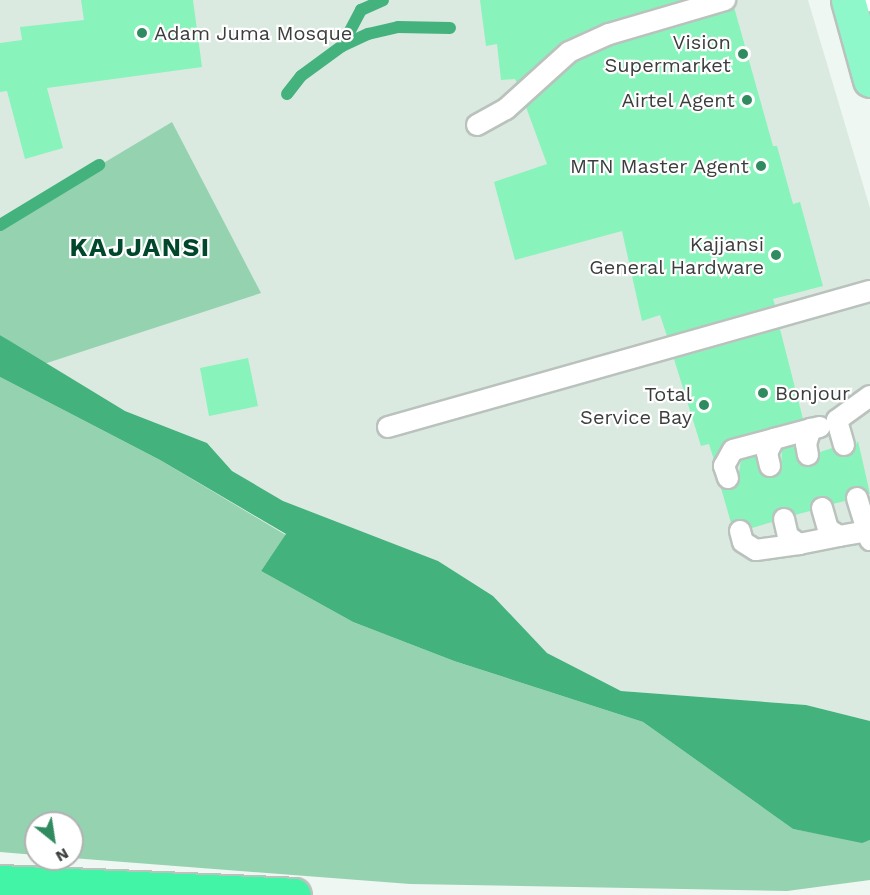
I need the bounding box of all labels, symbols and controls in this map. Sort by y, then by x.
place label: Adam Juma Mosque [154,21,353,45]
marker: Adam Juma Mosque [135,26,149,40]
place label: Vision Supermarket [605,30,731,77]
marker: Vision Supermarket [736,47,750,61]
place label: Airtel Agent [620,88,735,112]
marker: Airtel Agent [740,93,754,107]
place label: MTN Master Agent [569,154,749,178]
marker: MTN Master Agent [754,159,768,173]
district label: KAJJANSI [69,232,211,264]
place label: Kajjansi General Hardware [588,232,764,279]
marker: Kajjansi General Hardware [769,248,783,262]
place label: Bonjour [775,381,850,405]
place label: Total Service Bay [580,382,692,429]
marker: Bonjour [756,386,770,400]
marker: Total Service Bay [697,398,711,412]
north arrow [24,811,84,871]
text: N [52,844,72,866]

